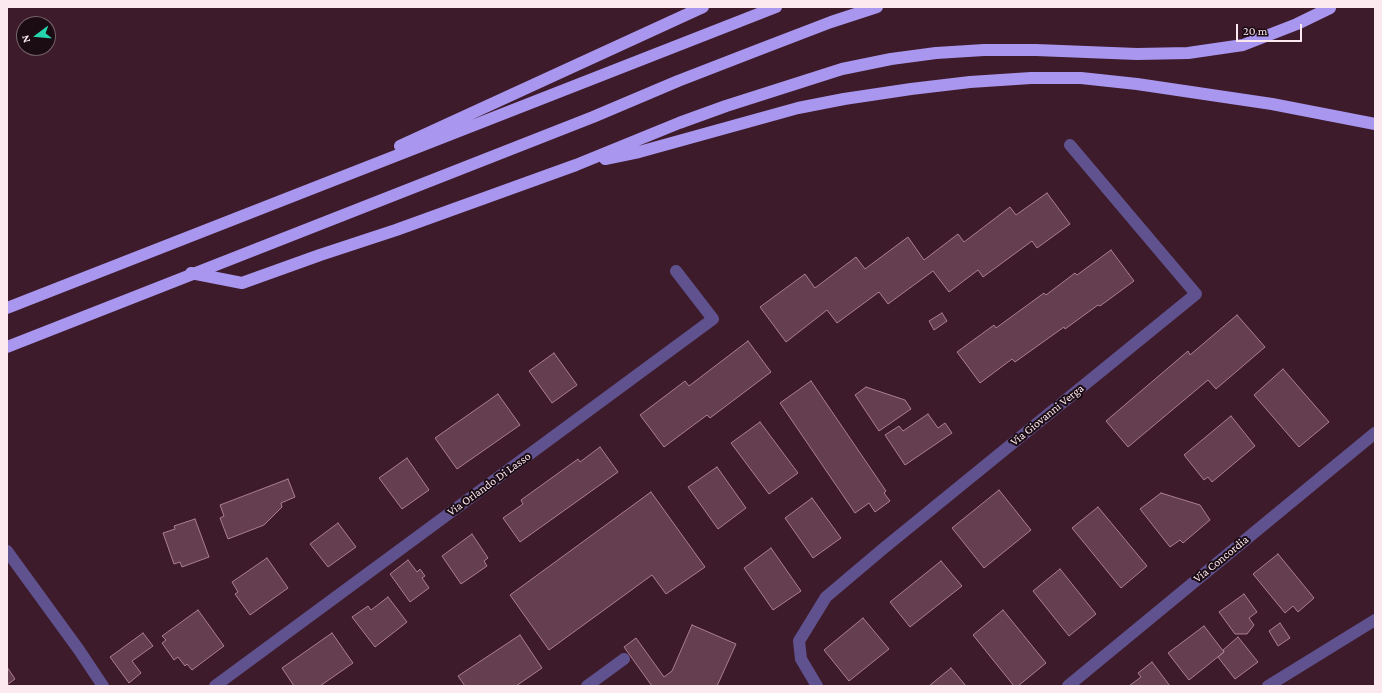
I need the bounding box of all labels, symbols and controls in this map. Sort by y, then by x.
north arrow [16,16,56,56]
scale bar [1238,16,1304,42]
text: 20 m [1243,24,1267,38]
text: N [19,34,32,44]
street label: Via Giovanni Verga [1007,381,1087,449]
street label: Via Orlando Di Lasso [444,449,534,519]
street label: Via Concordia [1190,532,1252,586]

